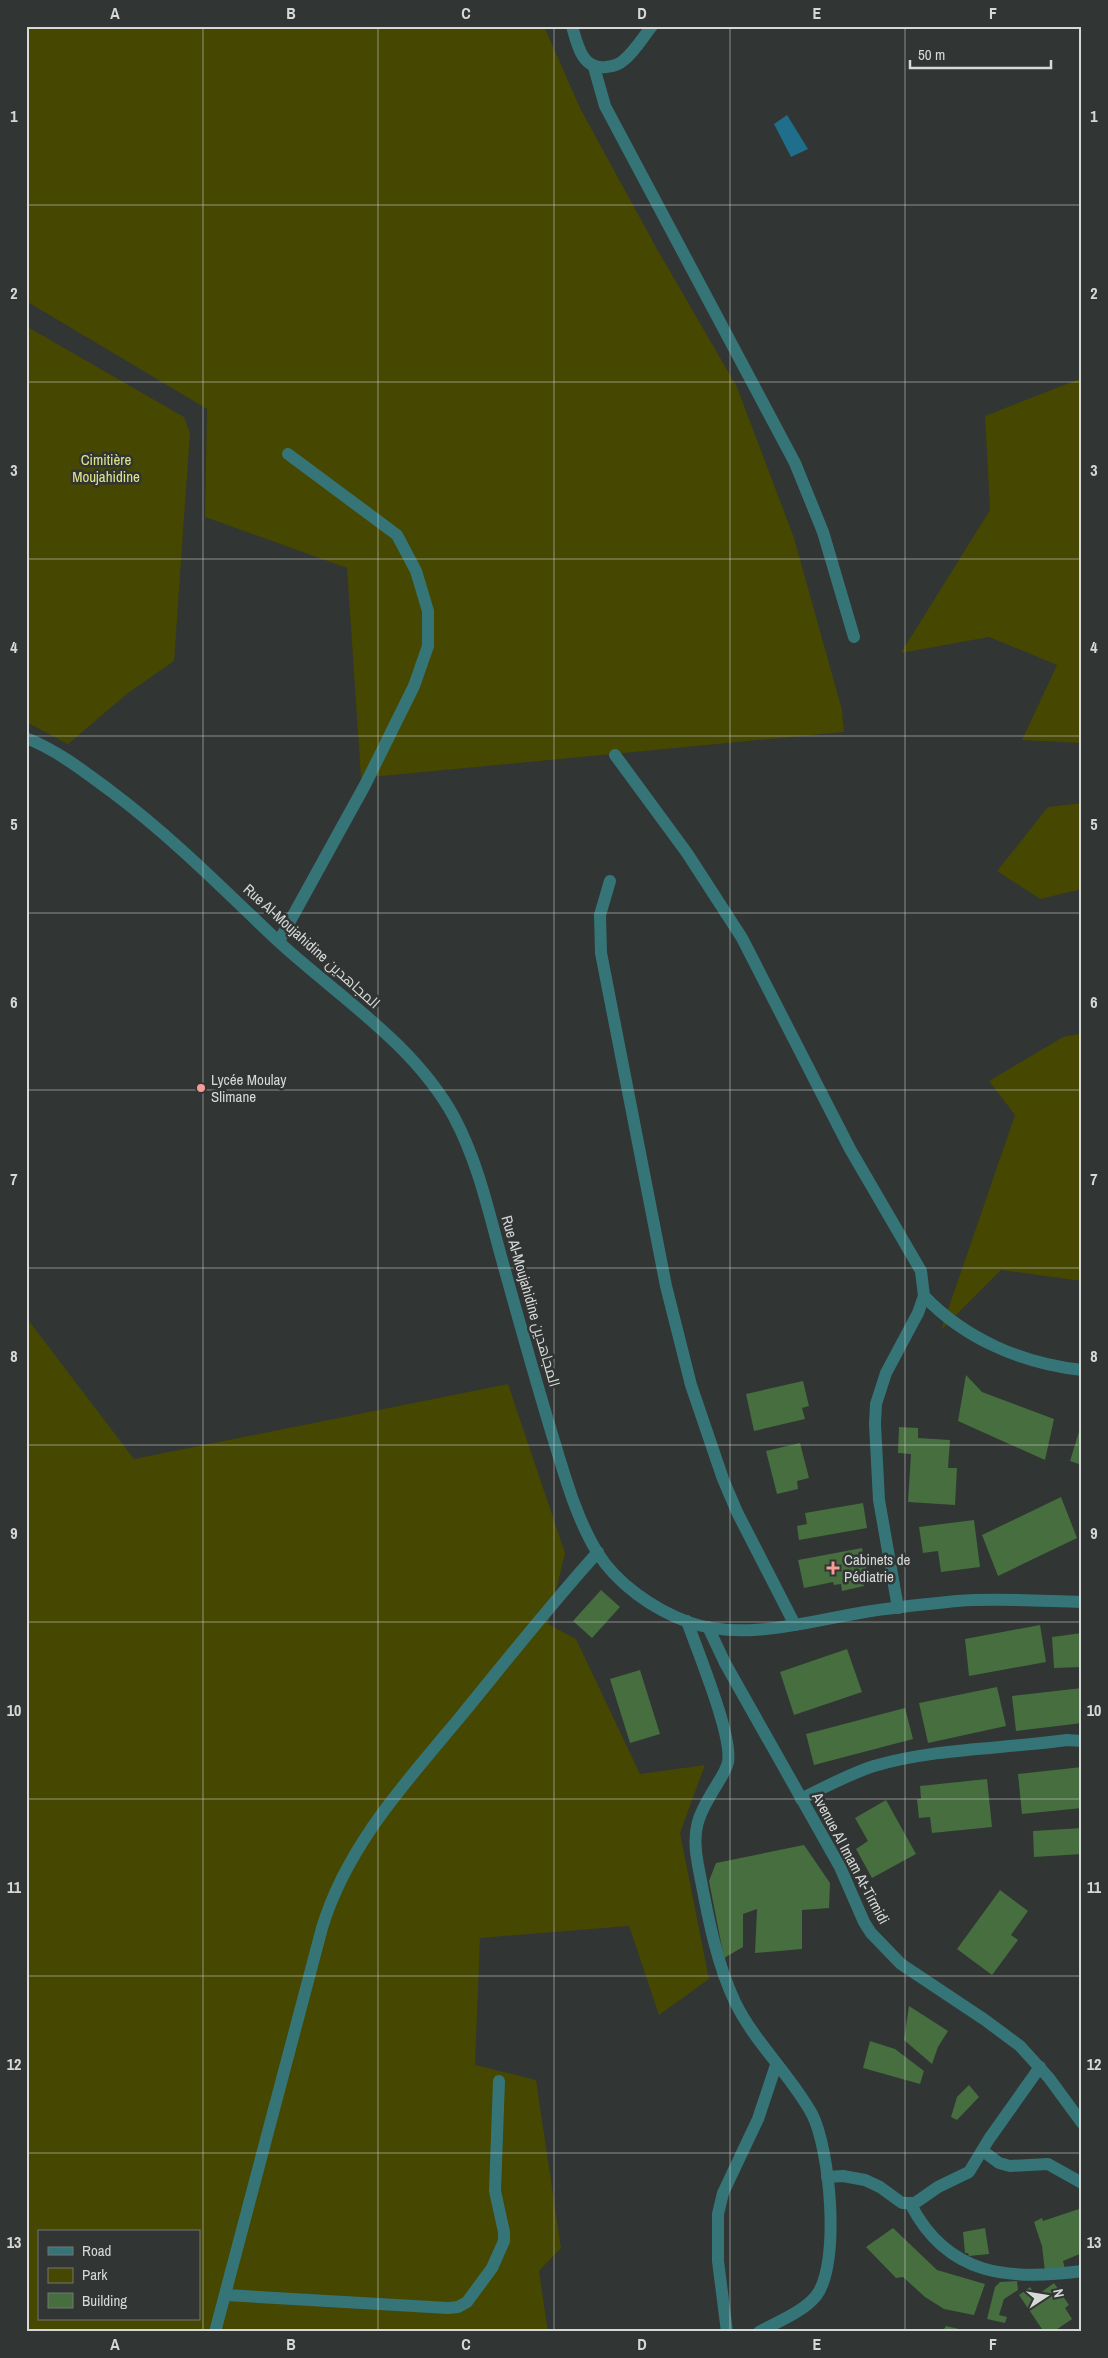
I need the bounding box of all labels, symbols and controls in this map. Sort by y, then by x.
text: A [110,2,120,24]
text: B [286,2,296,24]
text: C [461,2,471,24]
text: D [637,2,647,24]
text: E [813,2,822,24]
text: F [989,2,997,24]
scale bar [910,38,1052,70]
text: 50 m [918,44,945,65]
text: 1 [10,105,18,127]
text: 1 [1090,105,1098,127]
text: 2 [10,282,18,304]
text: 2 [1090,282,1098,304]
park label: Cimitière Moujahidine [72,449,140,487]
text: 3 [10,459,18,481]
text: 3 [1090,459,1098,481]
text: 4 [10,636,18,658]
text: 4 [1090,636,1098,658]
text: 5 [10,813,18,835]
text: 5 [1090,813,1098,835]
street label: Rue Al-Moujahidine المجاهدين [239,879,385,1013]
text: 6 [10,991,18,1013]
text: 6 [1090,991,1098,1013]
place label: Lycée Moulay Slimane [211,1069,287,1107]
marker: Lycée Moulay Slimane [195,1082,207,1094]
text: 7 [10,1168,18,1190]
text: 7 [1090,1168,1098,1190]
street label: Rue Al-Moujahidine المجاهدين [496,1213,566,1389]
text: 8 [10,1345,18,1367]
text: 8 [1090,1345,1098,1367]
text: 9 [10,1522,18,1544]
text: 9 [1090,1522,1098,1544]
place label: Cabinets de Pédiatrie [844,1549,910,1587]
marker: Cabinets de Pédiatrie [826,1561,840,1575]
text: 10 [7,1699,21,1721]
text: 10 [1087,1699,1101,1721]
street label: Avenue Al Imam At-Tirmidi [807,1788,895,1928]
text: 11 [7,1876,22,1898]
text: 11 [1087,1876,1102,1898]
text: 12 [7,2053,21,2075]
text: 12 [1087,2053,1101,2075]
legend [38,2230,200,2320]
text: 13 [7,2231,21,2253]
text: 13 [1087,2231,1101,2253]
text: Road [82,2240,111,2261]
text: Park [82,2264,108,2285]
north arrow [1020,2270,1070,2320]
text: N [1049,2287,1068,2299]
text: Building [82,2290,127,2311]
text: A [110,2333,120,2355]
text: B [286,2333,296,2355]
text: C [461,2333,471,2355]
text: D [637,2333,647,2355]
text: E [813,2333,822,2355]
text: F [989,2333,997,2355]

